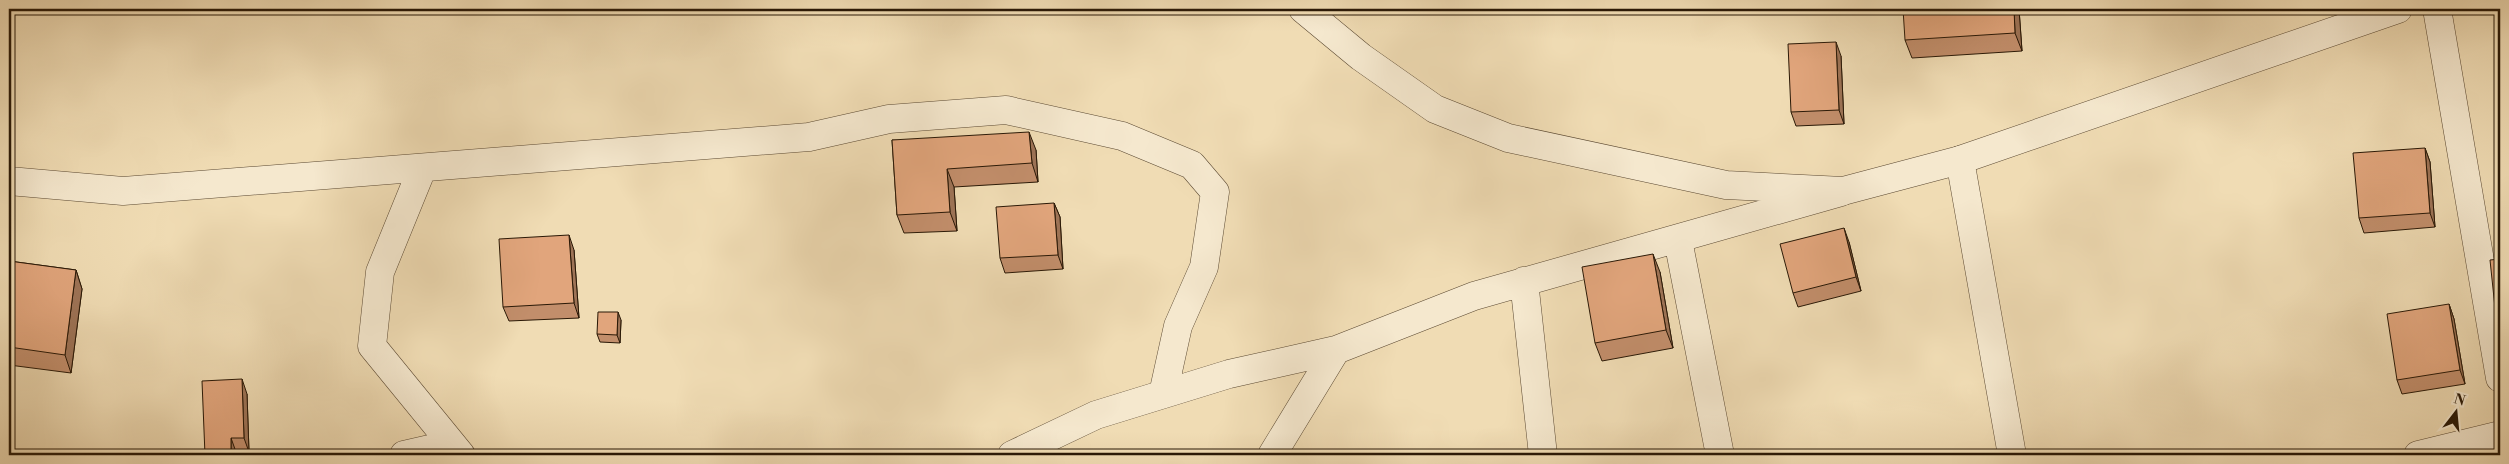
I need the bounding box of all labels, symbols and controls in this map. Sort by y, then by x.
north arrow [2432,386,2482,436]
text: N [2452,390,2467,411]

